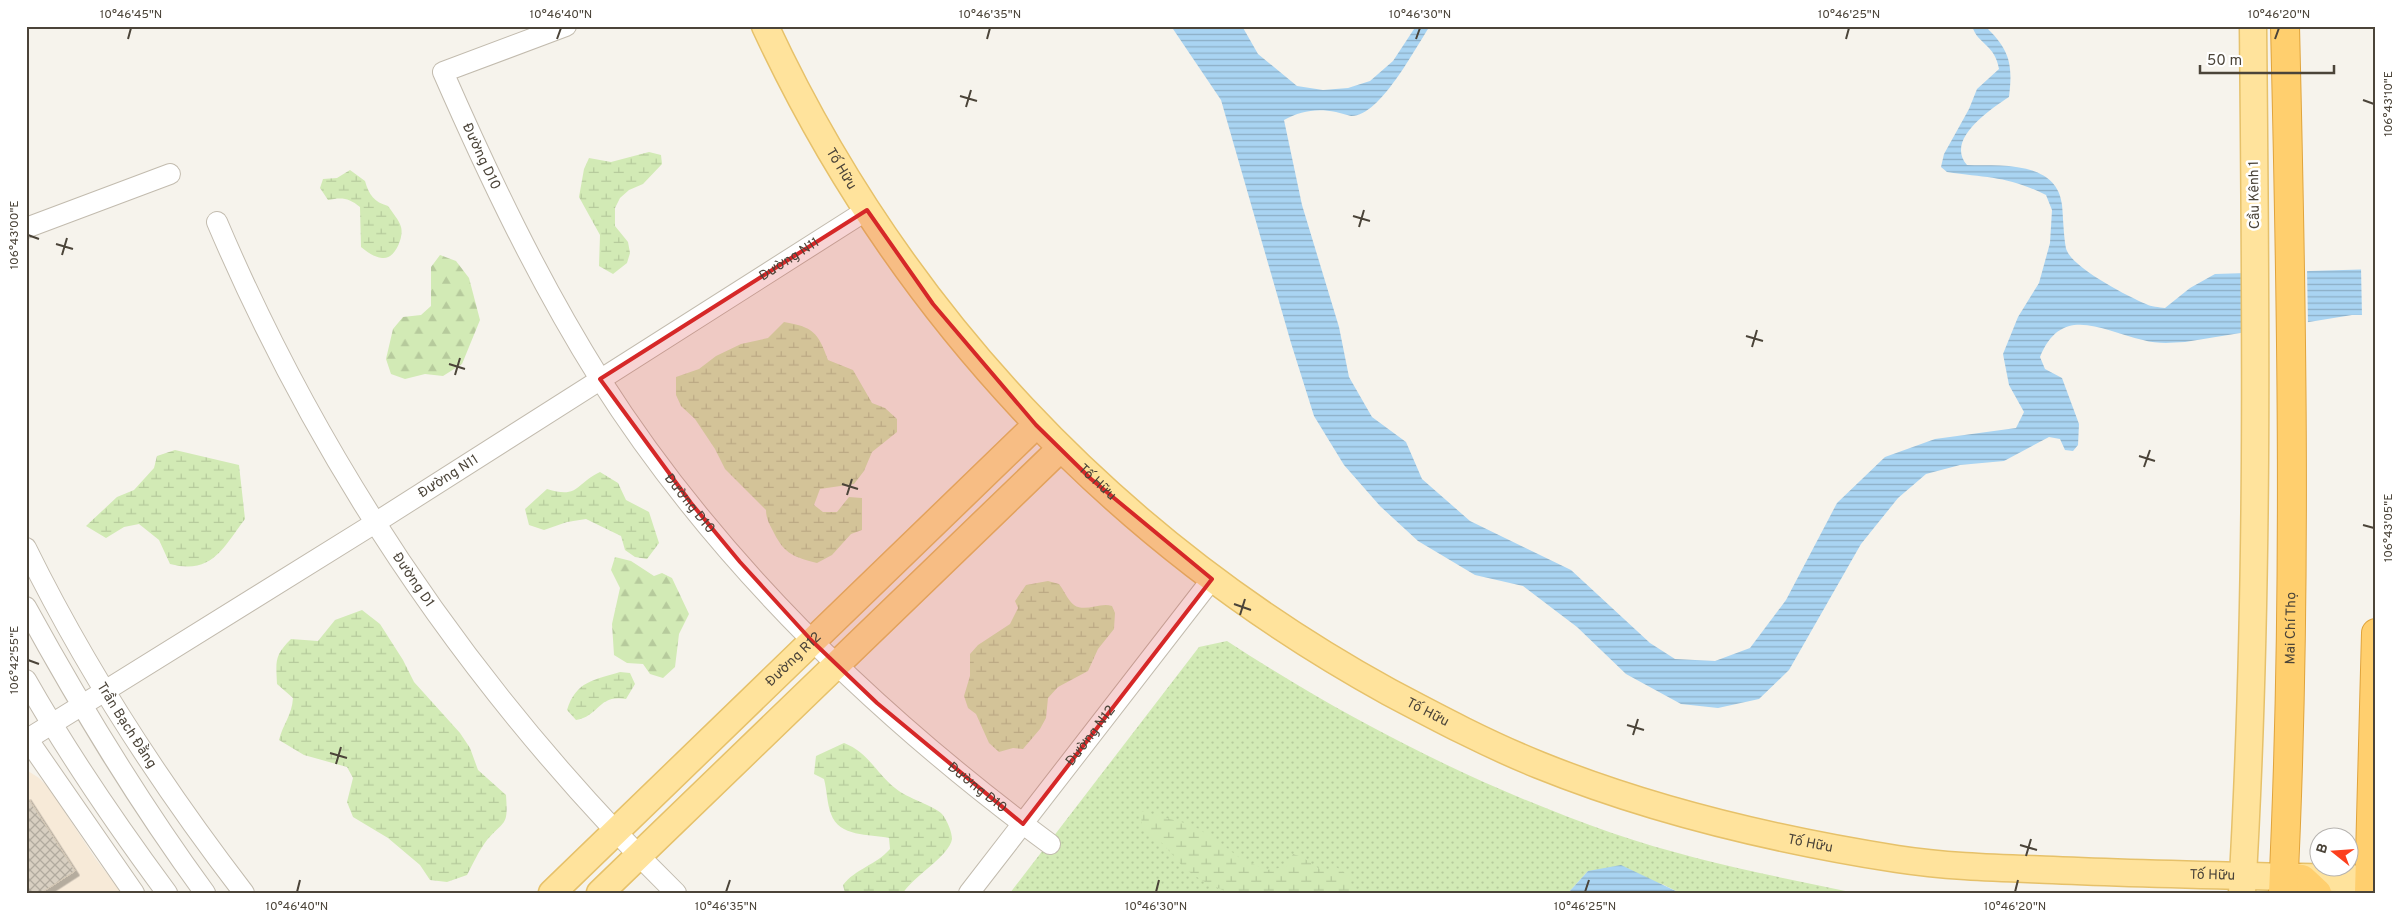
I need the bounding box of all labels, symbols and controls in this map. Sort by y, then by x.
text: 10°46'45"N [100,7,162,23]
text: 10°46'40"N [530,7,592,23]
text: 10°46'35"N [959,7,1021,23]
text: 10°46'30"N [1389,7,1451,23]
text: 10°46'25"N [1818,7,1880,23]
text: 10°46'20"N [2248,7,2310,23]
scale bar [2200,42,2333,74]
text: 50 m [2207,52,2242,71]
text: 106°43'10"E [2381,71,2397,137]
street label: Đường D10 [458,120,504,193]
street label: Tố Hữu [822,145,860,193]
street label: Cầu Kênh 1 [2246,161,2264,229]
text: 106°43'00"E [7,201,23,269]
street label: Đường N11 [756,234,823,285]
street label: Đường N11 [415,451,482,502]
street label: Tố Hữu [1075,461,1120,504]
street label: Đường D10 [661,470,719,537]
text: 106°43'05"E [2381,494,2397,562]
street label: Đường D1 [389,549,438,611]
street label: Mai Chí Thọ [2282,592,2300,664]
text: 106°42'55"E [7,626,23,694]
street label: Đường R12 [762,629,825,690]
street label: Trần Bạch Đằng [93,679,160,772]
street label: Tố Hữu [1404,694,1452,730]
street label: Đường N12 [1062,702,1119,769]
street label: Đường D10 [944,759,1010,817]
north arrow [2310,826,2360,876]
street label: Tố Hữu [1786,831,1834,856]
text: B [2313,842,2333,856]
street label: Tố Hữu [2189,866,2235,884]
text: 10°46'40"N [266,899,328,915]
text: 10°46'35"N [695,899,757,915]
text: 10°46'30"N [1125,899,1187,915]
text: 10°46'25"N [1554,899,1616,915]
text: 10°46'20"N [1984,899,2046,915]

